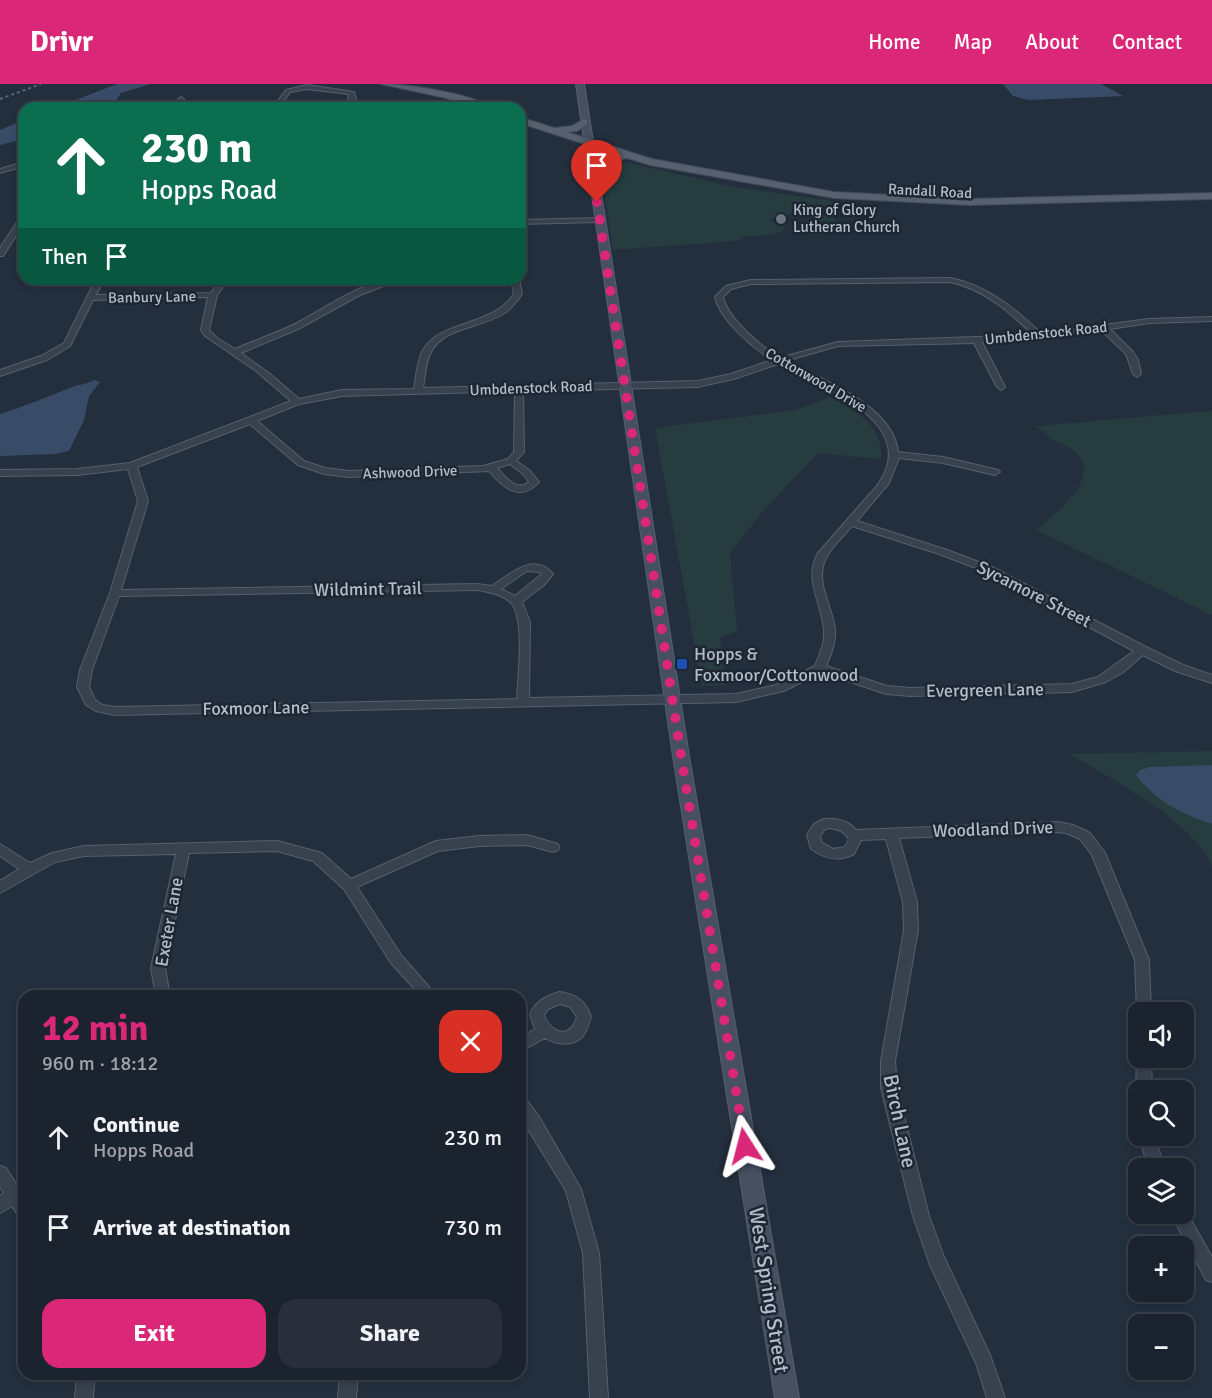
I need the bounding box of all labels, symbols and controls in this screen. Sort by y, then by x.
text: Drivr [30,25,93,59]
text: Home [868,29,921,55]
text: Map [954,29,992,55]
text: About [1025,29,1079,55]
text: Contact [1112,29,1182,55]
text: 230 m [141,123,252,174]
icon: ahead [42,126,120,204]
pin [571,140,622,202]
icon: arrive [580,149,613,182]
text: Hopps Road [141,174,277,207]
street label: Randall Road [887,180,973,202]
place label: King of Glory Lutheran Church [793,201,900,236]
marker: King of Glory Lutheran Church [774,212,788,226]
icon: arrive [100,240,133,273]
text: Then [42,243,88,270]
street label: Banbury Lane [108,287,196,307]
street label: Umbdenstock Road [984,318,1108,348]
street label: Cottonwood Drive [762,344,870,416]
street label: Umbdenstock Road [469,377,593,399]
street label: Ashwood Drive [362,461,458,483]
street label: Sycamore Street [973,556,1095,632]
street label: Wildmint Trail [314,577,422,601]
place label: Hopps & Foxmoor/Cottonwood [694,643,858,686]
marker: Hopps & Foxmoor/Cottonwood [675,657,689,671]
street label: Evergreen Lane [926,678,1044,702]
street label: Foxmoor Lane [202,696,310,720]
street label: Woodland Drive [932,816,1054,842]
street label: Exeter Lane [150,876,188,968]
map controls [1128,1002,1194,1380]
button: sound [1128,1002,1194,1068]
text: 12 min [42,1006,148,1051]
button: close [439,1010,502,1073]
text: 960 m · 18:12 [42,1051,158,1076]
street label: Birch Lane [877,1072,923,1170]
button: search [1128,1080,1194,1146]
text: Continue [93,1111,180,1138]
position arrow [713,1114,777,1178]
icon: ahead [42,1121,75,1154]
text: 230 m [444,1124,502,1151]
text: Hopps Road [93,1138,194,1163]
button: layers [1128,1158,1194,1224]
street label: West Spring Street [743,1205,795,1375]
icon: arrive [42,1211,75,1244]
text: Arrive at destination [93,1214,290,1241]
text: 730 m [444,1214,502,1241]
button: + [1128,1236,1194,1302]
button: Exit [42,1299,266,1368]
button: Share [278,1299,502,1368]
button: − [1128,1314,1194,1380]

